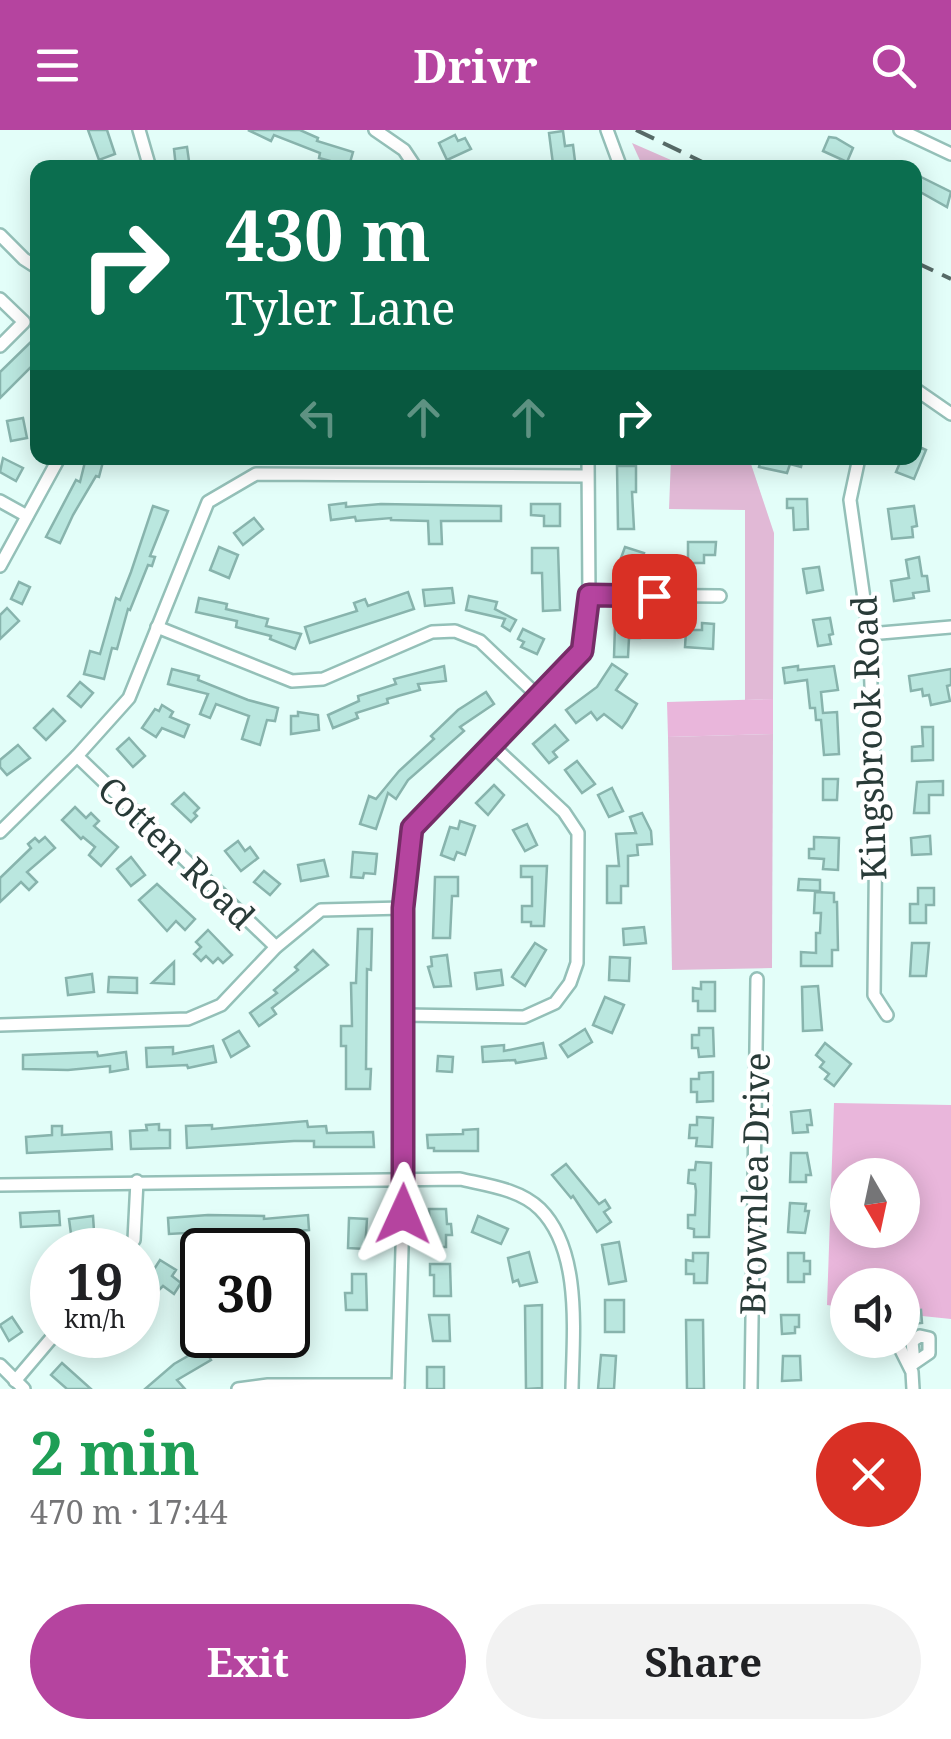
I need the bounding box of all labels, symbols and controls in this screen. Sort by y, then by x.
text: Drivr [413,35,538,96]
icon: menu [30,38,85,93]
icon: search [866,38,921,93]
text: 430 m [225,186,431,282]
icon: right [60,200,190,330]
text: Tyler Lane [225,277,455,338]
icon: left [291,390,346,445]
icon: ahead [396,390,451,445]
icon: ahead [501,390,556,445]
icon: right [606,390,661,445]
pin [612,554,697,639]
icon: arrive [627,569,682,624]
street label: Kingsbrook Road [840,595,896,881]
street label: Cotten Road [88,765,266,939]
street label: Brownlea Drive [728,1052,780,1316]
north arrow [830,1158,920,1248]
map controls [830,1158,920,1358]
position arrow [351,1162,455,1266]
speed limit sign: 30 [180,1228,310,1358]
text: 19 [67,1247,123,1315]
button: sound [830,1268,920,1358]
text: km/h [64,1301,126,1335]
text: 2 min [30,1411,200,1493]
button: close [816,1422,921,1527]
text: 470 m · 17:44 [30,1490,228,1533]
button: Exit [30,1604,466,1719]
button: Share [486,1604,921,1719]

